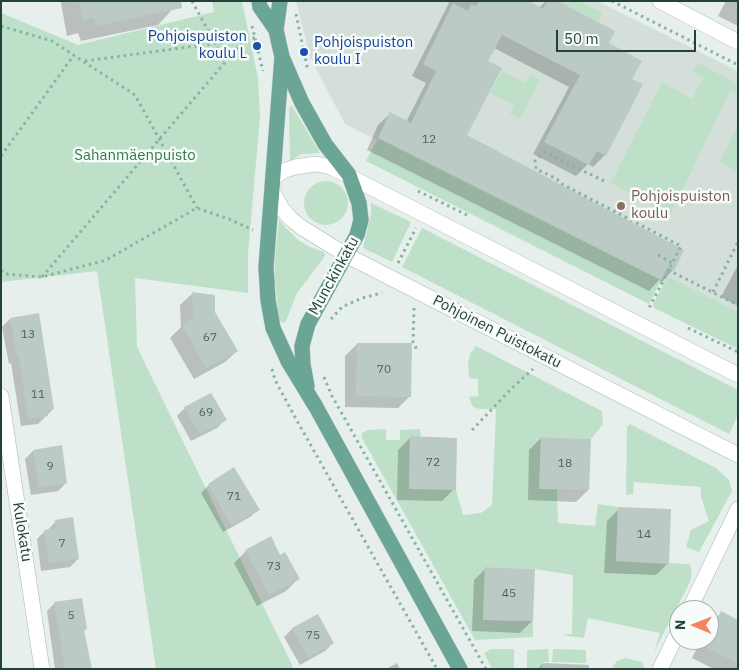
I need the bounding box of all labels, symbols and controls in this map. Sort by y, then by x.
scale bar [559,20,699,52]
place label: Pohjoispuiston koulu L [148,28,247,63]
text: 50 m [564,29,599,48]
place label: Pohjoispuiston koulu I [314,34,413,69]
marker: Pohjoispuiston koulu L [251,40,263,52]
marker: Pohjoispuiston koulu I [298,46,310,58]
house number: 12 [422,133,436,147]
park label: Sahanmäenpuisto [74,147,196,165]
place label: Pohjoispuiston koulu [631,188,730,223]
marker: Pohjoispuiston koulu [615,200,627,212]
street label: Munckinkatu [305,234,363,318]
street label: Pohjoinen Puistokatu [430,292,564,372]
house number: 13 [21,328,35,342]
house number: 67 [203,331,217,345]
house number: 70 [377,363,391,377]
house number: 11 [31,388,45,402]
house number: 69 [199,406,213,420]
house number: 72 [426,456,440,470]
house number: 18 [558,457,572,471]
house number: 9 [46,460,54,474]
house number: 71 [227,490,241,504]
street label: Kulokatu [8,501,36,563]
house number: 14 [637,528,651,542]
house number: 7 [58,537,66,551]
house number: 73 [267,560,281,574]
house number: 45 [502,587,516,601]
north arrow [669,600,719,650]
house number: 5 [67,609,75,623]
text: N [671,620,689,630]
house number: 75 [306,629,320,643]

